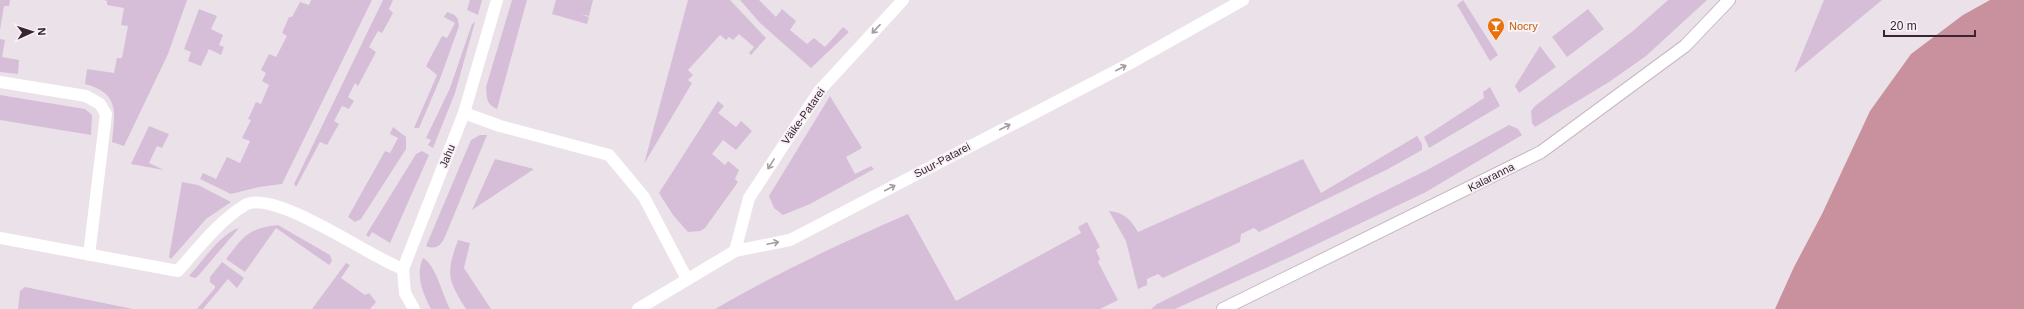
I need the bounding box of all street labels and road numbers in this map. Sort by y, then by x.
street label: Väike-Patarei [779,86,827,146]
street label: Suur-Patarei [912,140,972,180]
street label: Jahu [437,143,457,169]
street label: Kalaranna [1466,160,1517,194]

